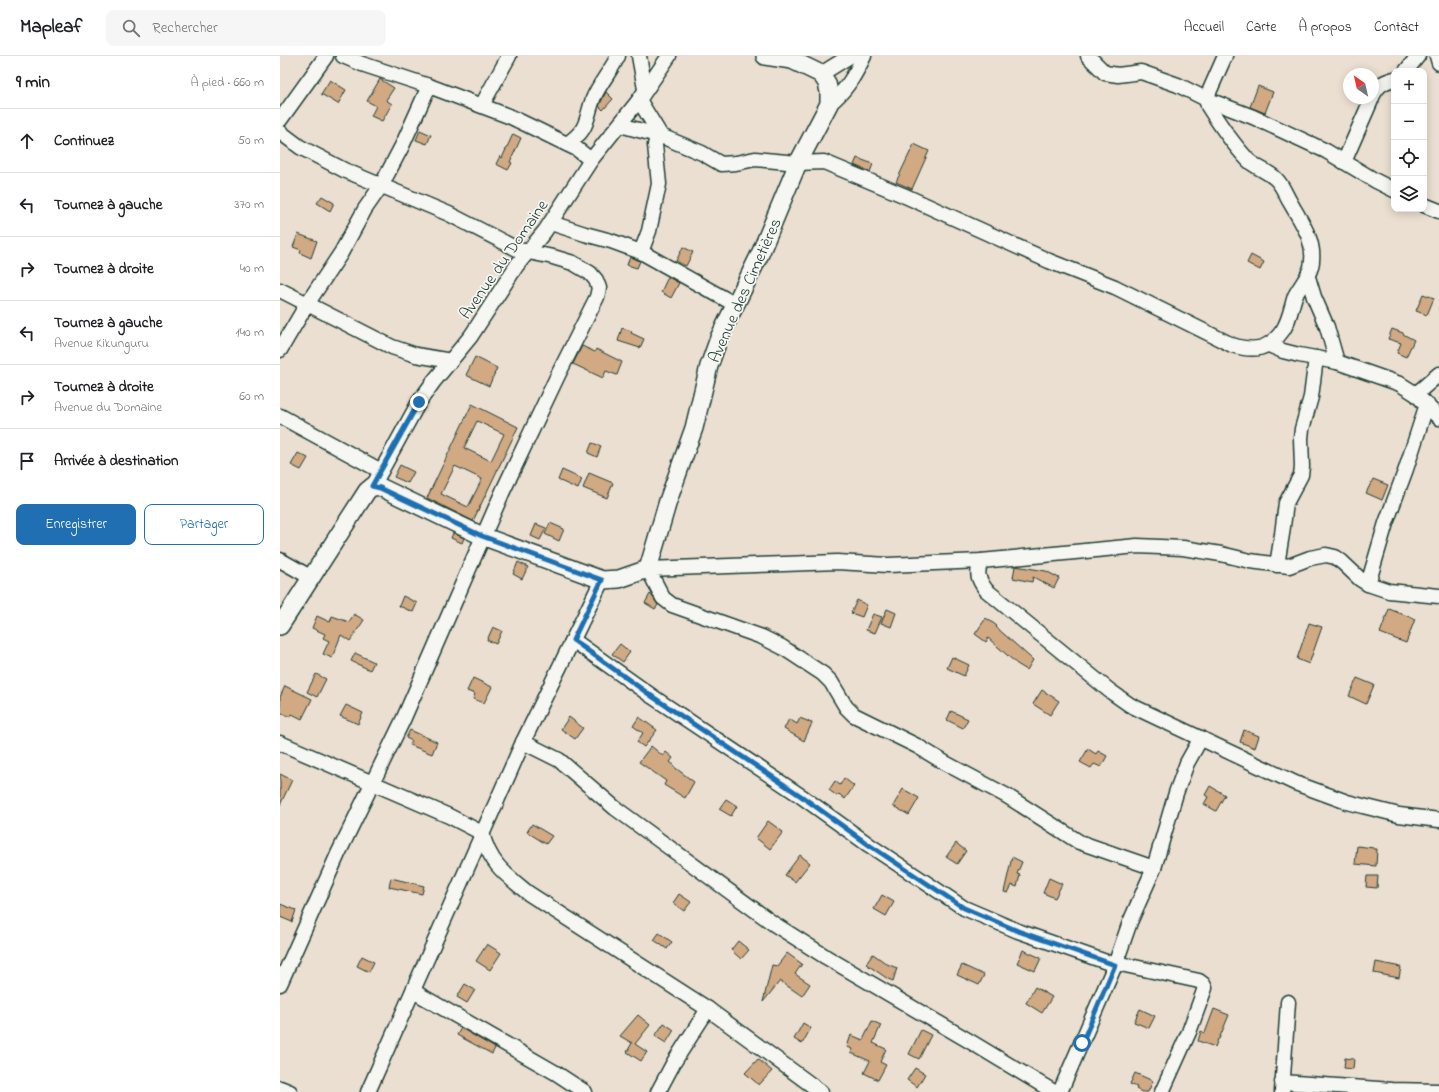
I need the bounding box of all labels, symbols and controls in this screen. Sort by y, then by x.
search box [106,10,386,46]
text: Mapleaf [20,14,82,41]
icon: search [120,17,142,39]
text: Rechercher [152,17,218,39]
text: Accueil [1184,17,1224,38]
text: Carte [1246,17,1277,38]
text: À propos [1299,17,1352,38]
text: Contact [1374,17,1419,38]
north arrow [1343,68,1379,104]
map controls [1391,68,1427,212]
button: + [1391,68,1427,104]
text: 9 min [16,70,50,95]
text: À pied · 660 m [191,73,264,92]
button: − [1391,104,1427,140]
icon: ahead [16,130,38,152]
text: Continuez [54,130,114,152]
text: 50 m [238,131,264,150]
button: locate [1391,140,1427,176]
button: layers [1391,176,1427,212]
icon: left [16,194,38,216]
text: Tournez à gauche [54,194,162,216]
text: 370 m [234,195,264,214]
street label: Avenue du Domaine [453,195,555,325]
street label: Avenue des Cimetières [702,214,789,367]
icon: right [16,258,38,280]
text: Tournez à droite [54,258,154,280]
text: 40 m [240,259,264,278]
text: Tournez à gauche [54,312,162,334]
icon: left [16,322,38,344]
text: 140 m [236,323,264,342]
text: Avenue Kikunguru [54,334,149,353]
text: Tournez à droite [54,376,154,398]
icon: right [16,386,38,408]
text: 60 m [239,387,264,406]
route end [410,393,428,411]
text: Avenue du Domaine [54,398,162,417]
icon: arrive [16,450,38,472]
text: Arrivée à destination [54,450,179,472]
button: Enregistrer [16,504,136,545]
button: Partager [144,504,264,545]
route start [1073,1034,1091,1052]

